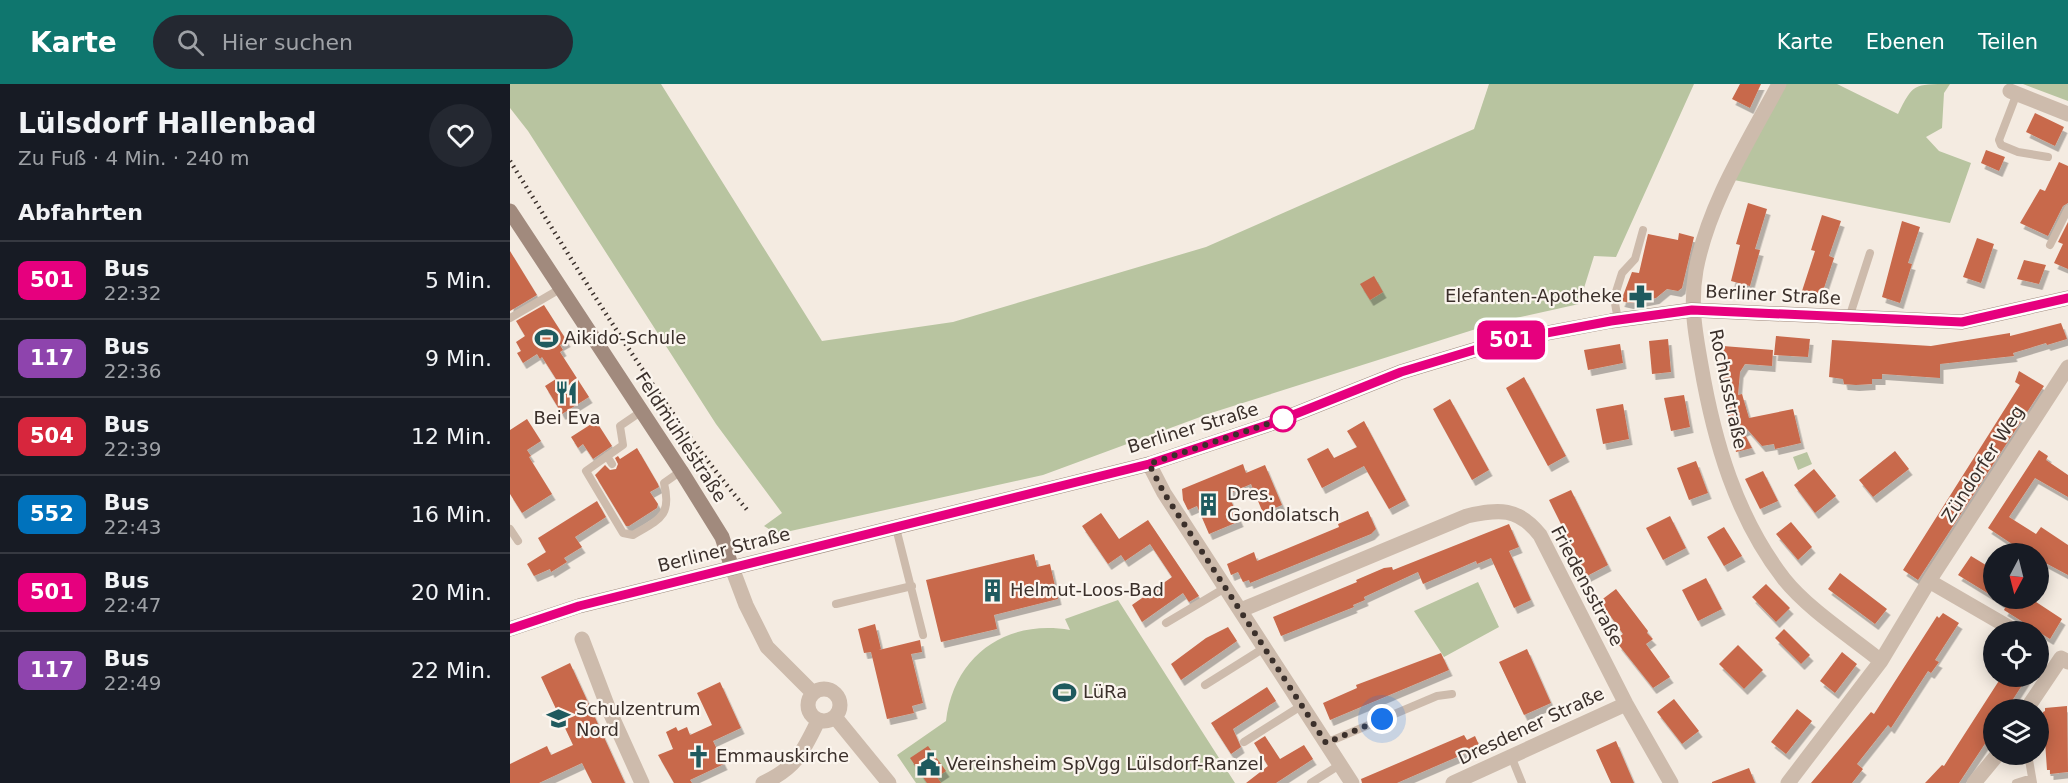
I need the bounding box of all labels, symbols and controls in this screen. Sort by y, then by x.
search box [153,15,573,69]
text: Karte [30,26,117,59]
icon: search [174,26,207,59]
text: Hier suchen [222,30,353,55]
text: Karte [1777,30,1833,54]
text: Ebenen [1866,30,1945,54]
text: Teilen [1978,30,2038,54]
button: heart [429,104,492,167]
text: Lülsdorf Hallenbad [18,107,316,140]
text: Zu Fuß · 4 Min. · 240 m [18,146,250,170]
text: Abfahrten [18,200,143,225]
text: Bus [104,256,149,281]
text: 501 [30,268,74,292]
text: 5 Min. [425,268,492,293]
street label: Berliner Straße [1705,280,1841,309]
text: 22:32 [104,281,161,305]
pharmacy icon: Elefanten-Apotheke [1627,283,1653,309]
place label: Elefanten-Apotheke [1445,285,1622,306]
line badge: 501 [1476,320,1546,360]
sports icon: Aikido-Schule [533,325,559,351]
place label: Aikido-Schule [564,327,686,348]
street label: Rochusstraße [1706,327,1751,451]
text: 501 [1489,328,1533,352]
text: Bus [104,334,149,359]
text: 117 [30,346,74,370]
text: 9 Min. [425,346,492,371]
text: 22:36 [104,359,161,383]
street label: Feldmühlestraße [632,368,731,506]
restaurant icon: Bei Eva [554,379,580,405]
street label: Berliner Straße [1125,398,1261,457]
street label: Zündorfer Weg [1937,401,2028,526]
unlabelled marker [1270,406,1296,432]
place label: Bei Eva [533,407,601,428]
text: Bus [104,412,149,437]
text: 504 [30,424,74,448]
text: 12 Min. [411,424,492,449]
text: 22:39 [104,437,161,461]
place label: Dres. Gondolatsch [1227,483,1340,525]
text: Bus [104,490,149,515]
building icon: Dres. Gondolatsch [1196,491,1222,517]
text: 552 [30,502,74,526]
text: 16 Min. [411,502,492,527]
text: 22:43 [104,515,161,539]
street label: Friedensstraße [1547,522,1628,649]
street label: Berliner Straße [655,523,792,576]
north arrow [1983,543,2049,609]
map controls [1983,543,2049,765]
text: Bus [104,568,149,593]
building icon: Helmut-Loos-Bad [979,577,1005,603]
place label: Helmut-Loos-Bad [1010,579,1164,600]
text: 501 [30,580,74,604]
text: 20 Min. [411,580,492,605]
text: 22:47 [104,593,161,617]
button: locate [1983,621,2049,687]
text: Bus [104,646,149,671]
text: 117 [30,658,74,682]
text: 22 Min. [411,658,492,683]
text: 22:49 [104,671,161,695]
sports icon: LüRa [1052,679,1078,705]
place label: LüRa [1083,681,1127,702]
street label: Dresdener Straße [1454,682,1607,769]
place label: Schulzentrum Nord [576,698,700,740]
button: layers [1983,699,2049,765]
your location [1367,704,1397,734]
school or university icon: Schulzentrum Nord [545,706,571,732]
church icon: Emmauskirche [685,743,711,769]
place label: Emmauskirche [716,745,849,766]
public building icon: Vereinsheim SpVgg Lülsdorf-Ranzel [915,751,941,777]
place label: Vereinsheim SpVgg Lülsdorf-Ranzel [946,753,1264,774]

